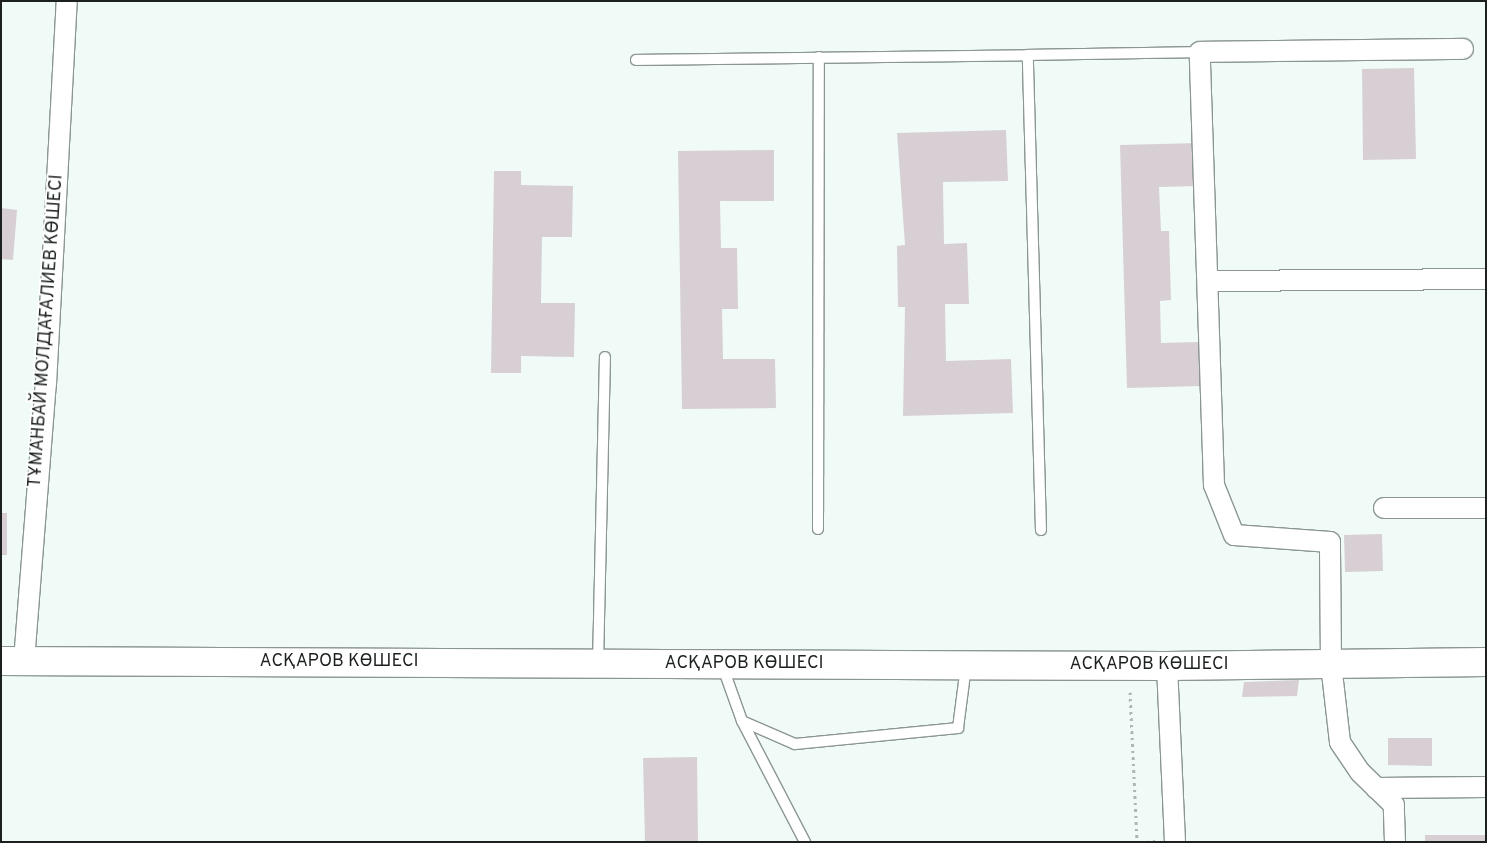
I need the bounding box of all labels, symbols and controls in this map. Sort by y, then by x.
street label: ТҰМАНБАЙ МОЛДАҒАЛИЕВ КӨШЕСІ [25,174,69,488]
street label: АСҚАРОВ КӨШЕСІ [259,651,419,673]
street label: АСҚАРОВ КӨШЕСІ [664,653,824,675]
street label: АСҚАРОВ КӨШЕСІ [1069,654,1229,676]

